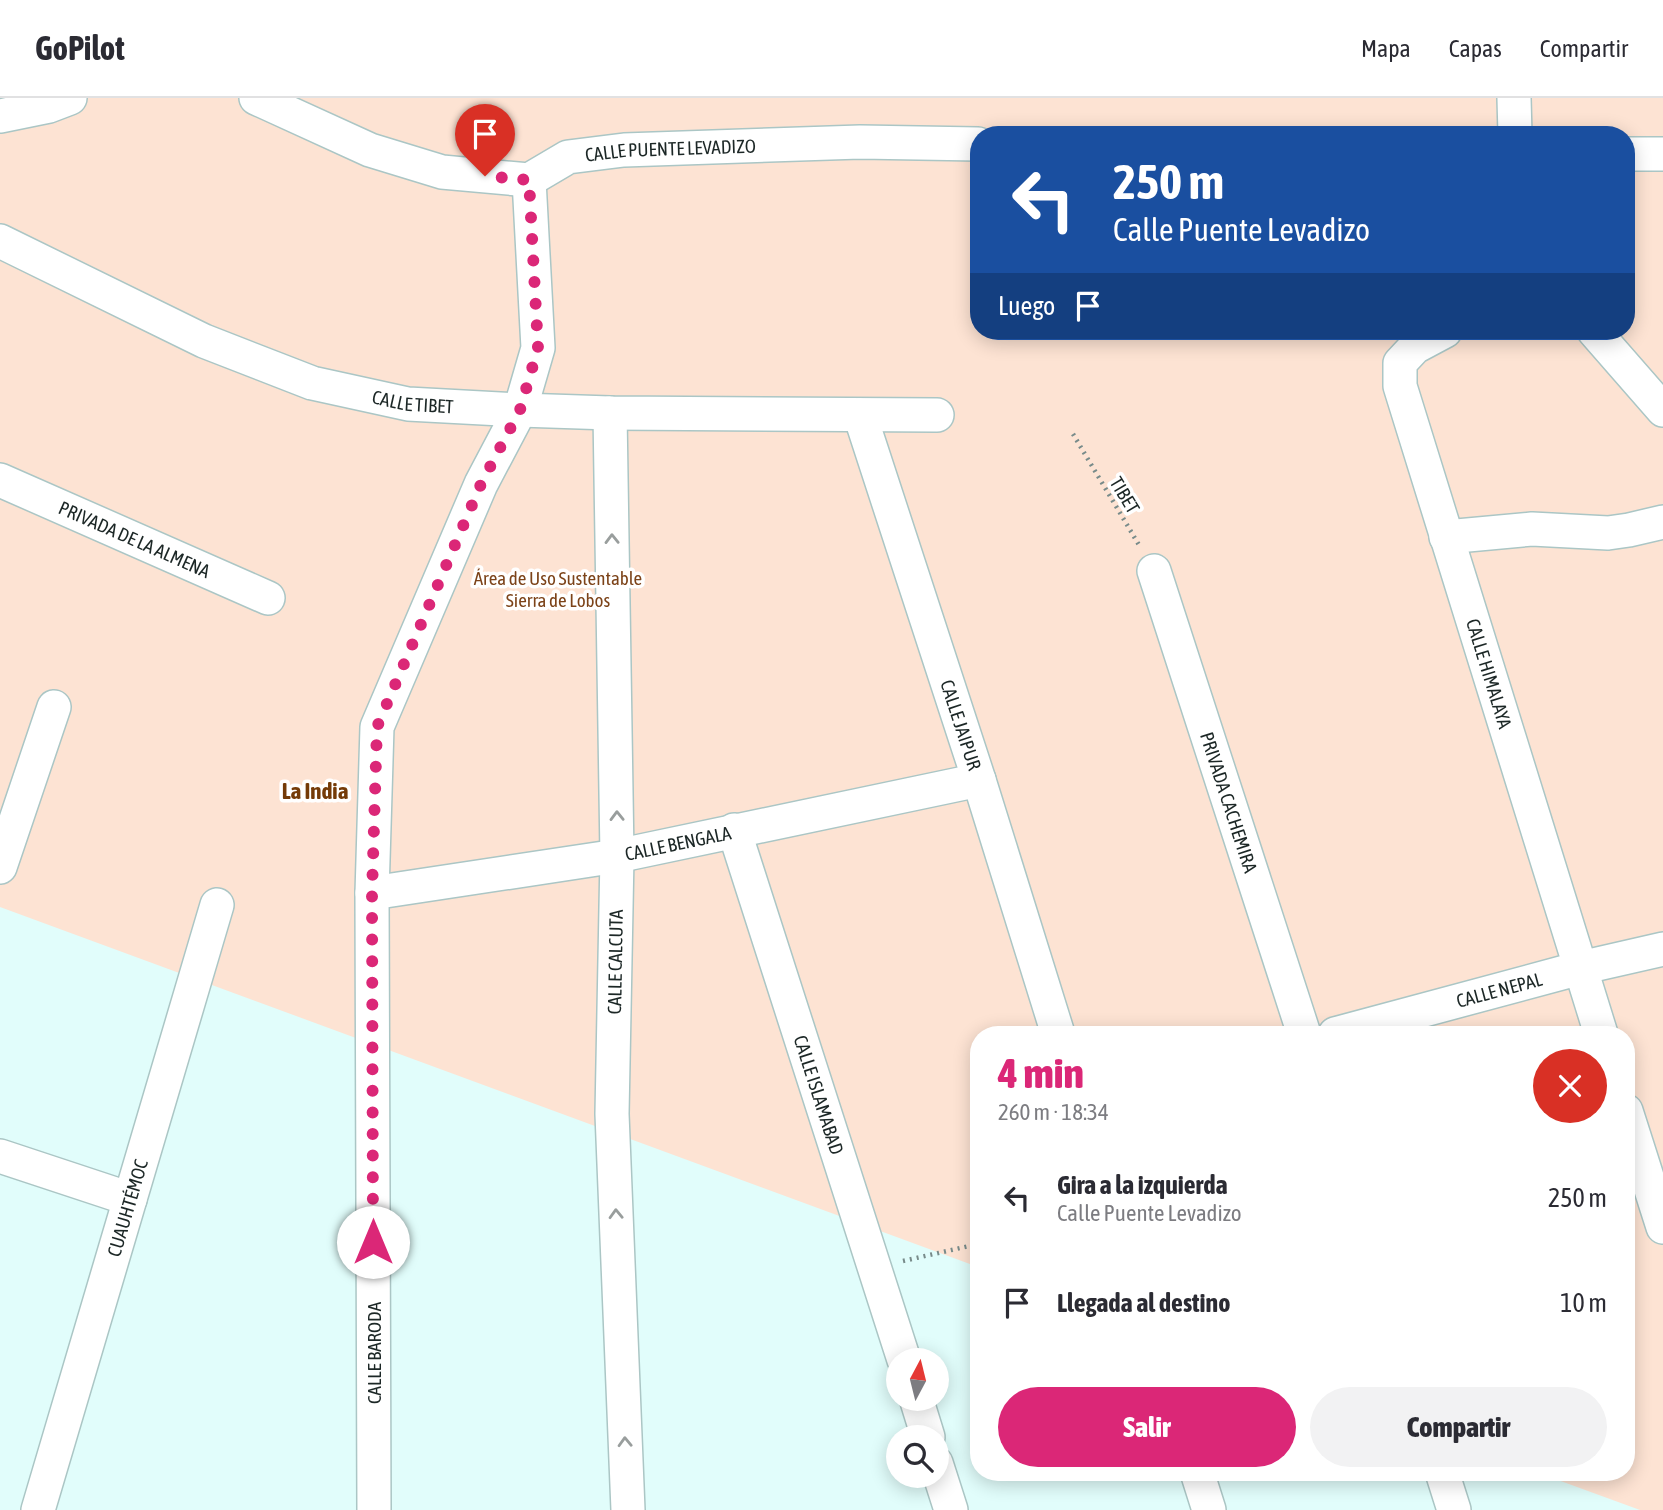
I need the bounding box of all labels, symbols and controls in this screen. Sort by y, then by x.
text: GoPilot [35,29,125,67]
text: Mapa [1361,35,1411,62]
text: Capas [1449,35,1502,62]
text: Compartir [1540,35,1628,62]
pin [455,104,515,176]
icon: arrive [466,115,504,153]
street label: CALLE PUENTE LEVADIZO [584,135,756,166]
text: 250 m [1113,153,1224,209]
icon: left [998,154,1089,245]
text: Calle Puente Levadizo [1113,211,1370,248]
icon: arrive [1069,287,1107,325]
text: Luego [998,291,1055,321]
street label: CALLE TIBET [370,385,455,417]
street label: TIBET [1106,473,1145,518]
street label: PRIVADA DE LA ALMENA [55,496,214,582]
one-way arrow [604,533,620,544]
park label: Área de Uso Sustentable Sierra de Lobos [474,567,642,611]
street label: CALLE HIMALAYA [1462,616,1517,732]
street label: CALLE JAIPUR [936,677,986,773]
street label: PRIVADA CACHEMIRA [1196,729,1262,876]
district label: La India [282,778,349,804]
one-way arrow [609,810,625,820]
street label: CALLE BENGALA [623,821,734,865]
street label: CALLE CALCUTA [603,909,627,1015]
street label: CALLE NEPAL [1454,968,1545,1012]
street label: CALLE ISLAMABAD [790,1032,848,1157]
text: 4 min [998,1049,1084,1097]
button: close [1533,1049,1607,1123]
text: 260 m · 18:34 [998,1099,1109,1125]
street label: CUAUHTÉMOC [103,1156,152,1259]
text: Gira a la izquierda [1057,1170,1228,1200]
icon: left [998,1179,1036,1217]
text: 250 m [1548,1183,1607,1213]
text: Calle Puente Levadizo [1057,1200,1242,1226]
position arrow [336,1205,410,1279]
one-way arrow [609,1209,624,1220]
icon: arrive [998,1284,1036,1322]
text: Llegada al destino [1057,1288,1230,1318]
text: 10 m [1560,1288,1607,1318]
street label: CALLE BARODA [363,1301,385,1404]
north arrow [886,1348,948,1410]
map controls [886,1348,949,1488]
button: Salir [998,1387,1296,1467]
button: Compartir [1310,1387,1607,1467]
button: search [886,1425,949,1488]
one-way arrow [618,1436,633,1447]

